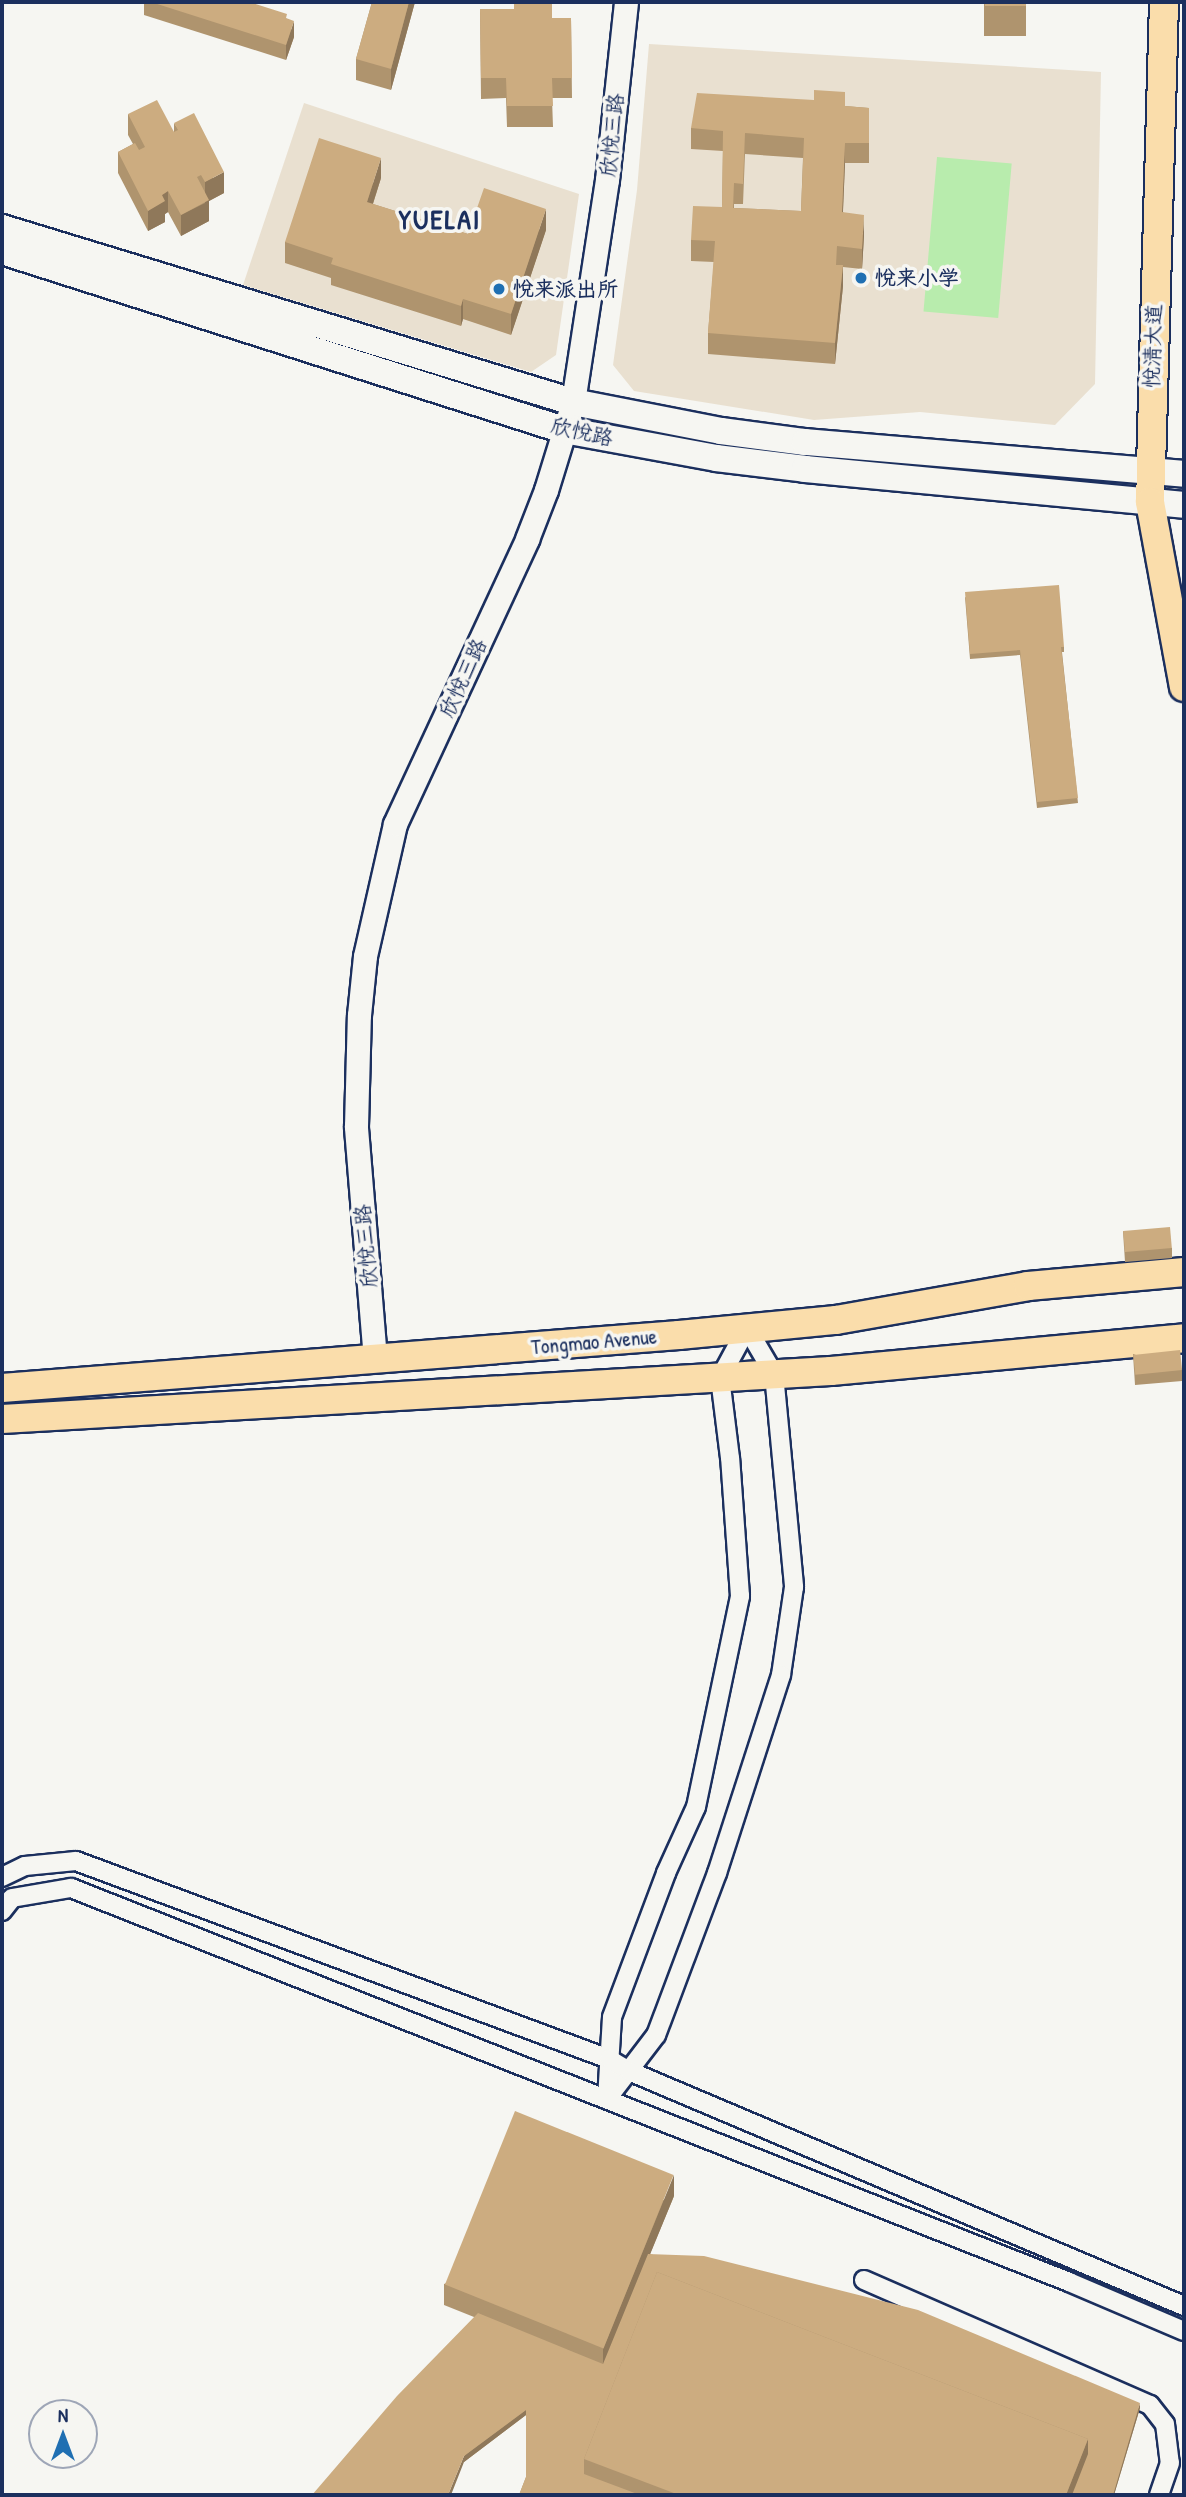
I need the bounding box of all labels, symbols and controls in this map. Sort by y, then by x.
street label: 欣悦三路 [595,92,629,178]
district label: YUELAI [399,202,481,236]
place label: 悦来小学 [875,265,959,291]
marker: 悦来小学 [853,270,869,286]
place label: 悦来派出所 [513,276,618,302]
marker: 悦来派出所 [491,281,507,297]
street label: 悦清大道 [1139,304,1167,388]
street label: 欣悦路 [548,413,616,451]
street label: 欣悦三路 [434,635,492,721]
street label: 欣悦三路 [350,1203,382,1289]
street label: Tongmao Avenue [530,1324,658,1360]
north arrow [28,2399,98,2469]
text: N [58,2402,68,2428]

